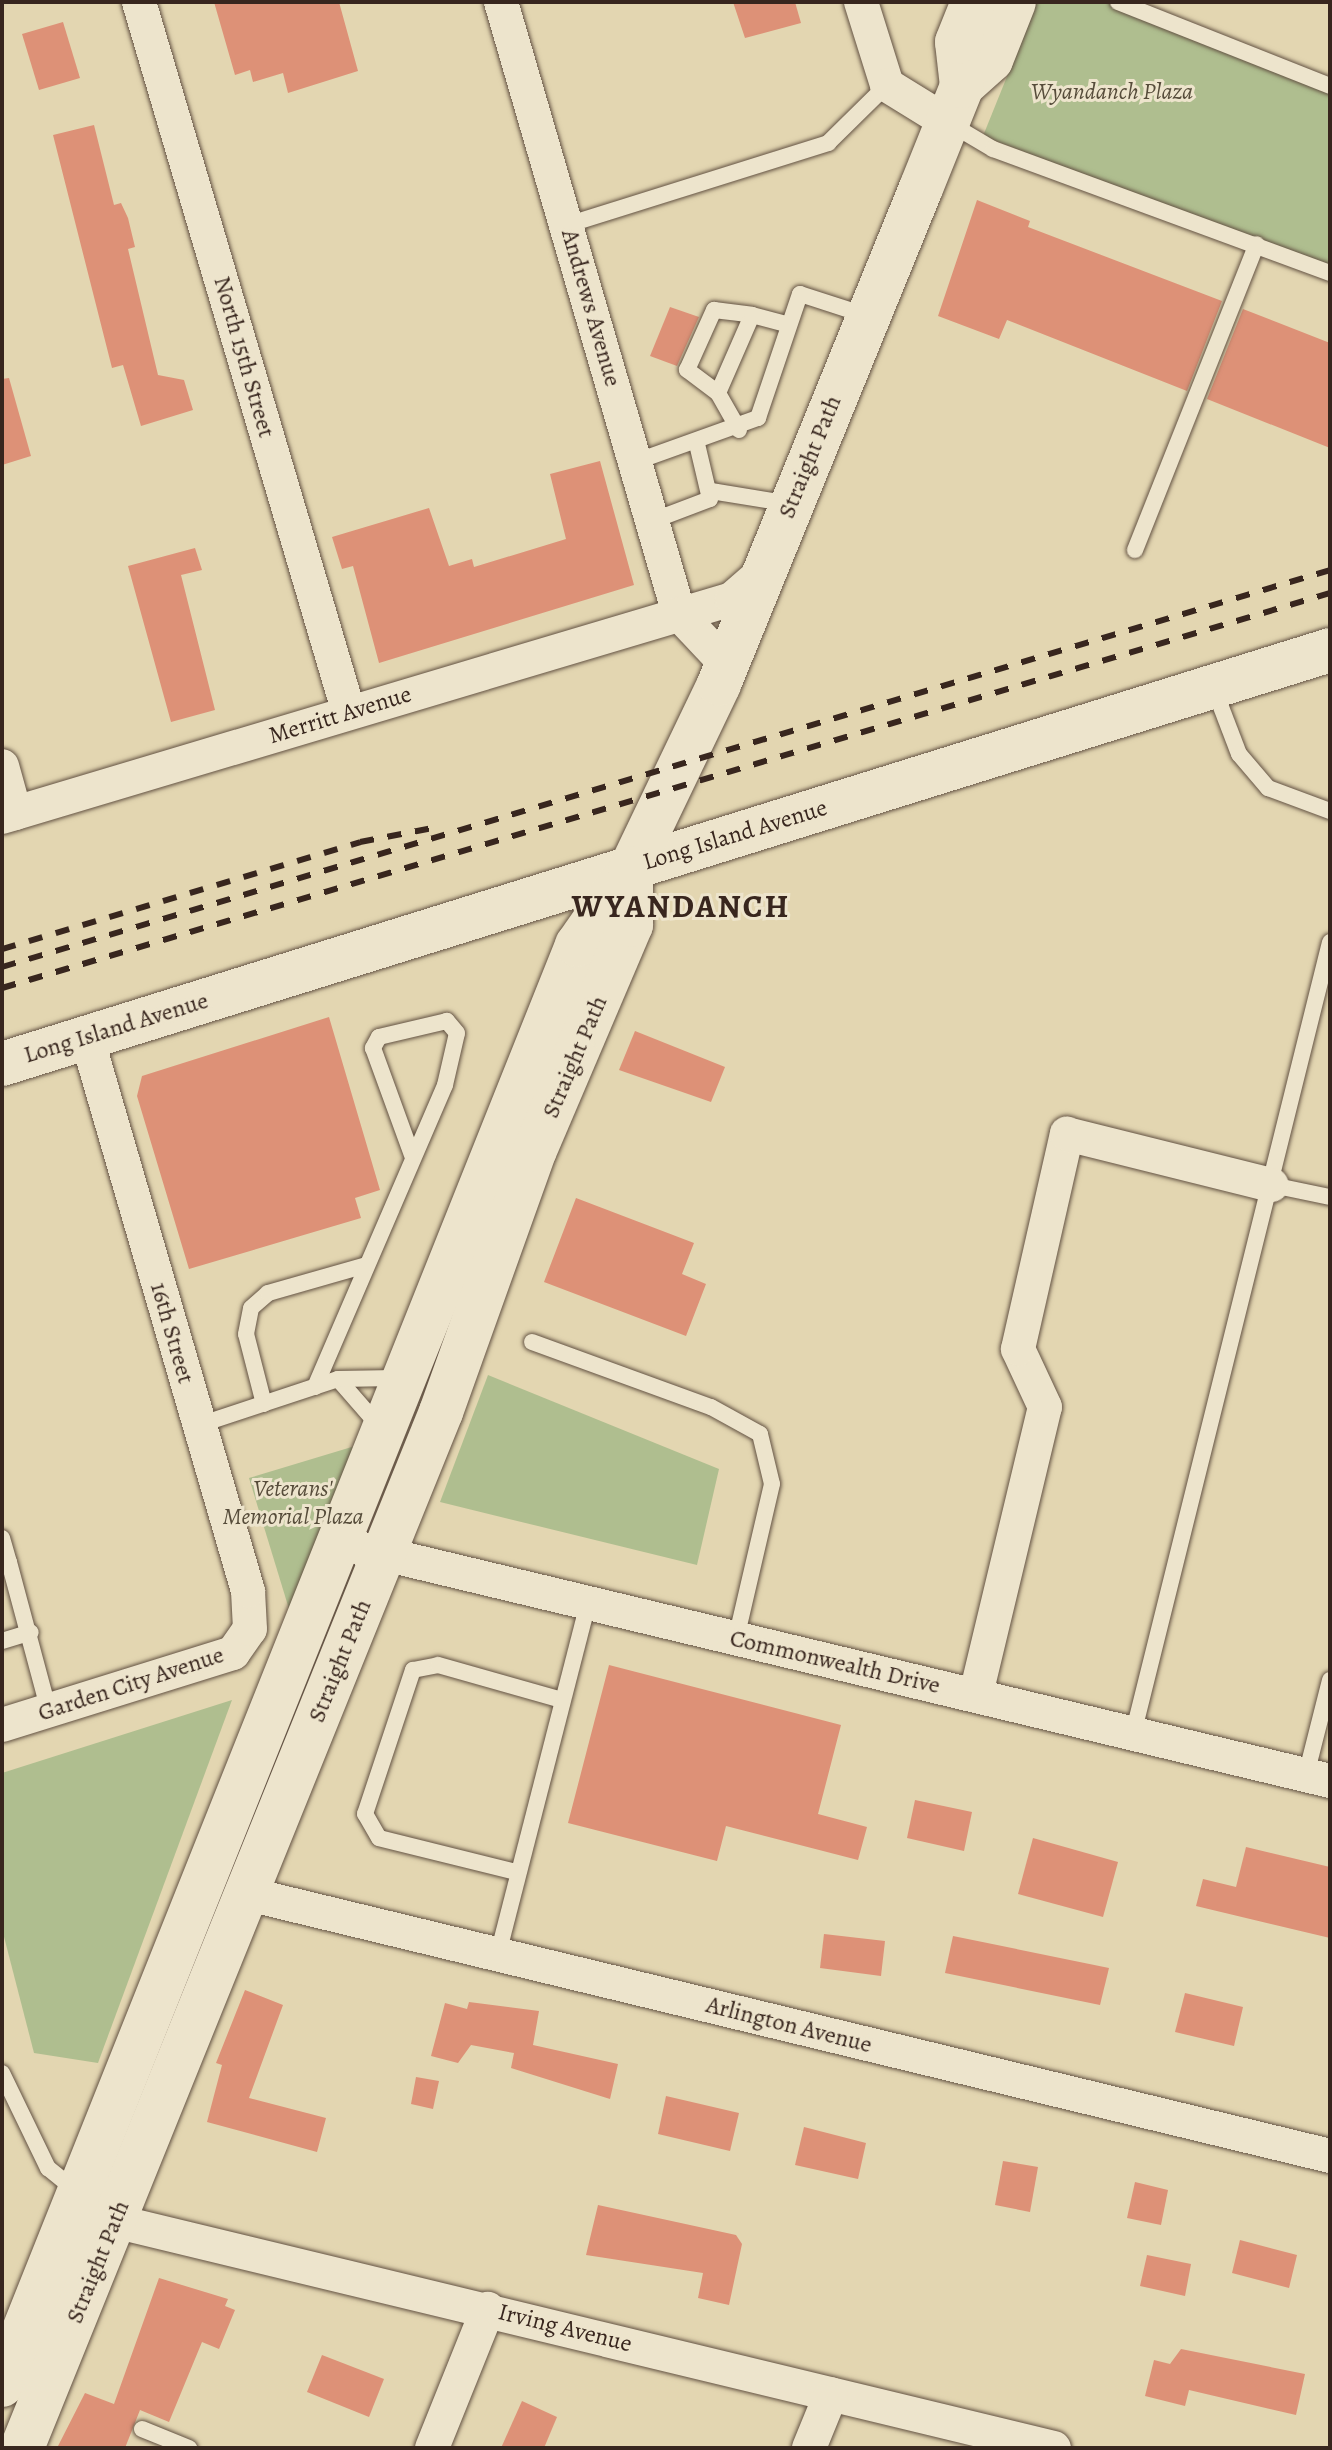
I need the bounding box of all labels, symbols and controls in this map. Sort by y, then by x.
park label: Wyandanch Plaza [1031,78,1193,106]
street label: Andrews Avenue [555,226,627,390]
street label: North 15th Street [207,273,281,441]
street label: Straight Path [772,391,848,523]
street label: Merritt Avenue [265,680,415,750]
street label: Long Island Avenue [639,793,831,877]
district label: WYANDANCH [572,887,790,925]
street label: Long Island Avenue [20,986,212,1070]
street label: Straight Path [536,992,614,1122]
street label: 16th Street [144,1279,200,1387]
park label: Veterans' Memorial Plaza [222,1475,364,1531]
street label: Straight Path [302,1595,378,1727]
street label: Commonwealth Drive [727,1624,943,1700]
street label: Garden City Avenue [34,1640,228,1728]
street label: Arlington Avenue [703,1990,875,2060]
street label: Straight Path [60,2196,136,2328]
street label: Irving Avenue [495,2297,635,2359]

